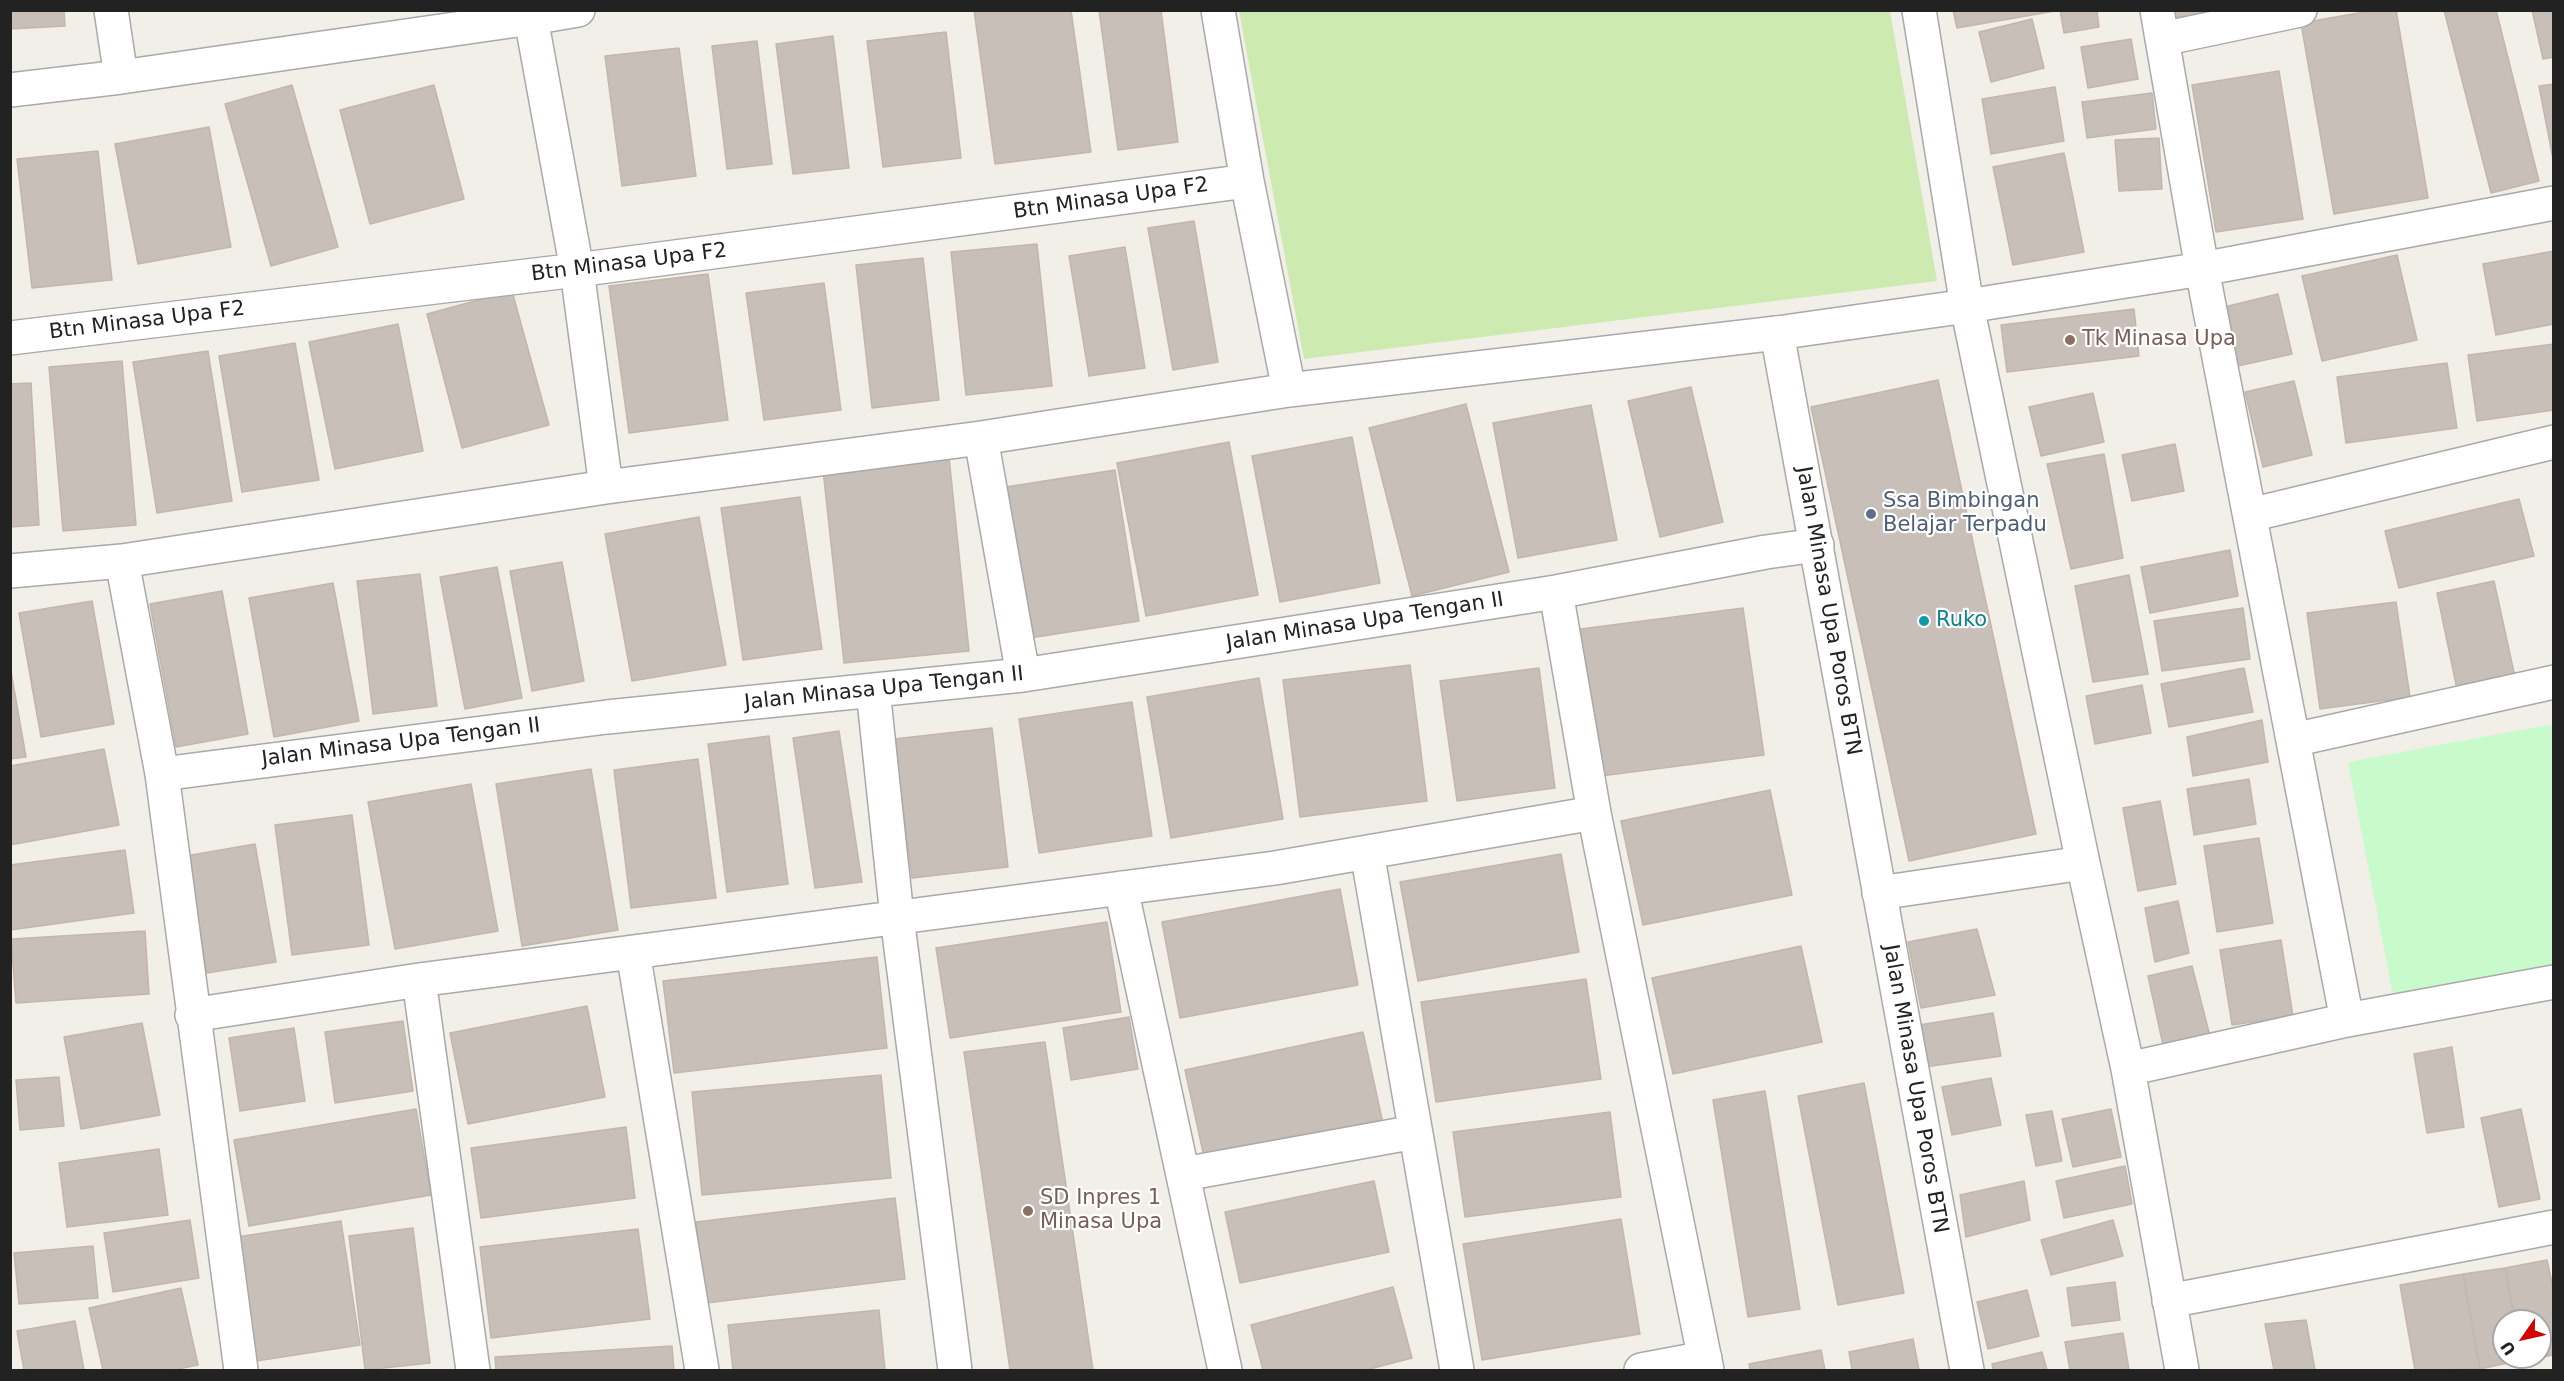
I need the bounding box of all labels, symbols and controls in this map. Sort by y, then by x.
street label: Btn Minasa Upa F2 [1012,173,1210,225]
street label: Btn Minasa Upa F2 [530,238,728,288]
street label: Btn Minasa Upa F2 [48,296,246,346]
place label: Tk Minasa Upa [2082,327,2236,353]
marker: Tk Minasa Upa [2063,333,2077,347]
street label: Jalan Minasa Upa Poros BTN [1790,465,1866,757]
place label: Ssa Bimbingan Belajar Terpadu [1883,489,2047,539]
marker: Ssa Bimbingan Belajar Terpadu [1864,507,1878,521]
street label: Jalan Minasa Upa Tengan II [1224,588,1506,656]
place label: Ruko [1936,608,1987,634]
marker: Ruko [1917,614,1931,628]
street label: Jalan Minasa Upa Tengan II [743,662,1025,716]
street label: Jalan Minasa Upa Tengan II [260,713,542,773]
street label: Jalan Minasa Upa Poros BTN [1877,943,1953,1235]
place label: SD Inpres 1 Minasa Upa [1040,1186,1162,1236]
marker: SD Inpres 1 Minasa Upa [1021,1204,1035,1218]
north arrow [2492,1309,2552,1369]
text: U [2497,1338,2520,1359]

